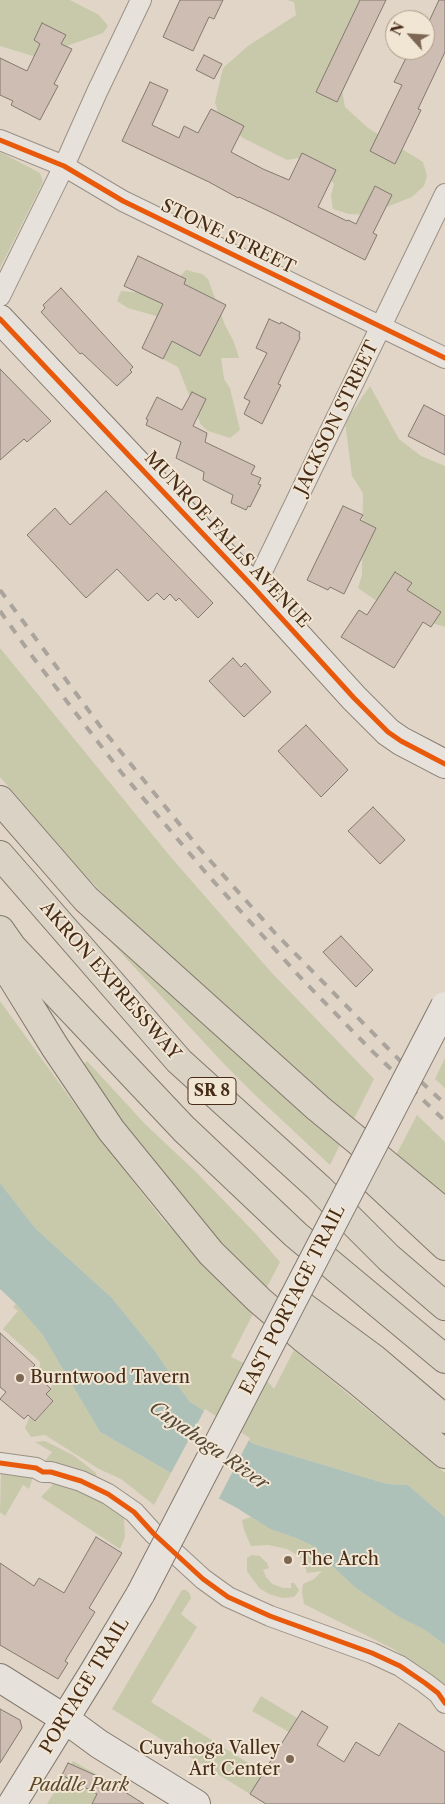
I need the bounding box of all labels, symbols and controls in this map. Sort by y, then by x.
north arrow [385,10,435,60]
text: N [387,19,408,38]
street label: STONE STREET [157,195,299,279]
street label: JACKSON STREET [290,338,384,498]
street label: MUNROE FALLS AVENUE [139,447,315,633]
street label: AKRON EXPRESSWAY [35,897,185,1065]
road number: SR 8 [188,1078,236,1104]
street label: EAST PORTAGE TRAIL [236,1202,350,1398]
place label: Burntwood Tavern [30,1367,190,1389]
marker: Burntwood Tavern [14,1372,26,1384]
water label: Cuyahoga River [145,1396,273,1496]
place label: The Arch [298,1549,379,1571]
marker: The Arch [282,1554,294,1566]
street label: PORTAGE TRAIL [36,1614,134,1758]
place label: Cuyahoga Valley Art Center [139,1738,280,1780]
marker: Cuyahoga Valley Art Center [284,1753,296,1765]
park label: Paddle Park [29,1775,129,1797]

